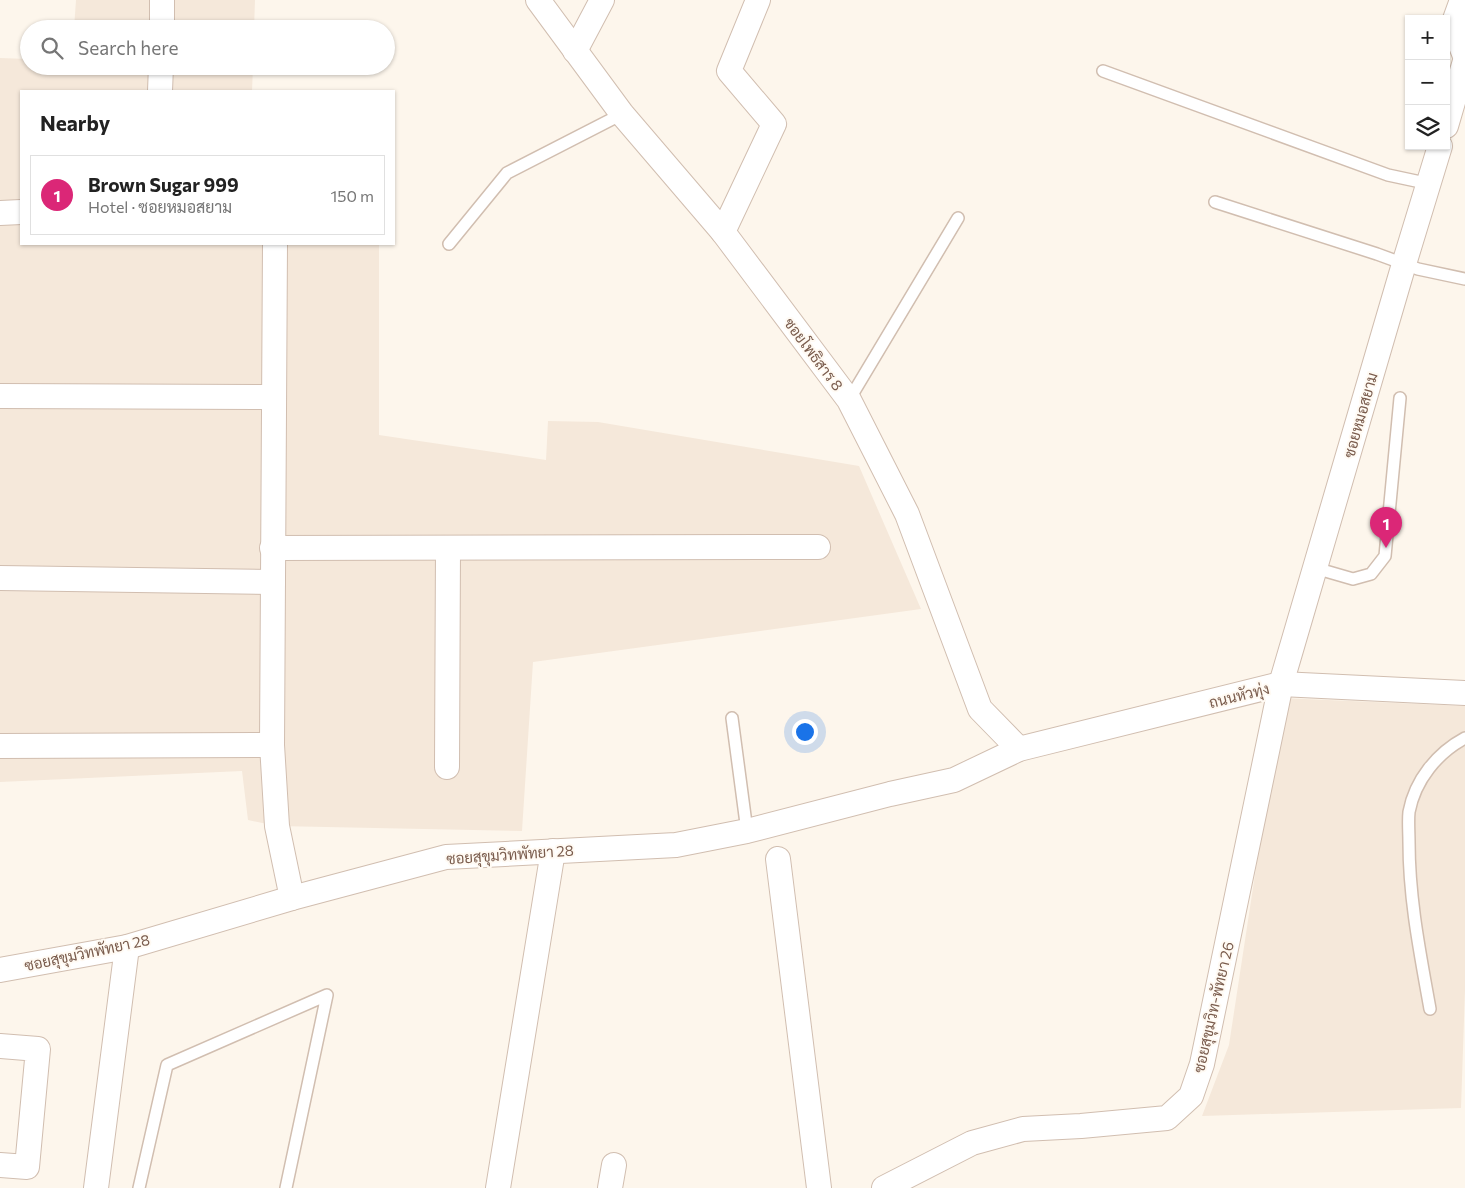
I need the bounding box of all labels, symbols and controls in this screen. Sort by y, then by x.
map controls [1405,15,1450,150]
button: + [1405,15,1450,60]
search box [20,20,395,75]
icon: search [38,34,66,62]
text: Search here [78,36,178,59]
button: − [1405,60,1450,105]
button: layers [1405,105,1450,150]
text: Nearby [40,110,110,135]
text: Brown Sugar 999 [88,173,239,196]
text: 1 [53,186,61,205]
text: 150 m [331,186,374,205]
text: Hotel · ซอยหมอสยาม [88,197,232,216]
street label: ซอยโพธิสาร 8 [781,314,847,394]
street label: ซอยหมอสยาม [1339,370,1381,460]
pin: 1 [1370,507,1402,548]
street label: ถนนหัวทุ่ง [1207,679,1272,714]
your location [792,719,818,745]
street label: ซอยสุขุมวิทพัทยา 28 [446,841,575,870]
street label: ซอยสุขุมวิทพัทยา 28 [23,930,152,977]
street label: ซอยสุขุมวิท-พัทยา 26 [1189,940,1240,1075]

